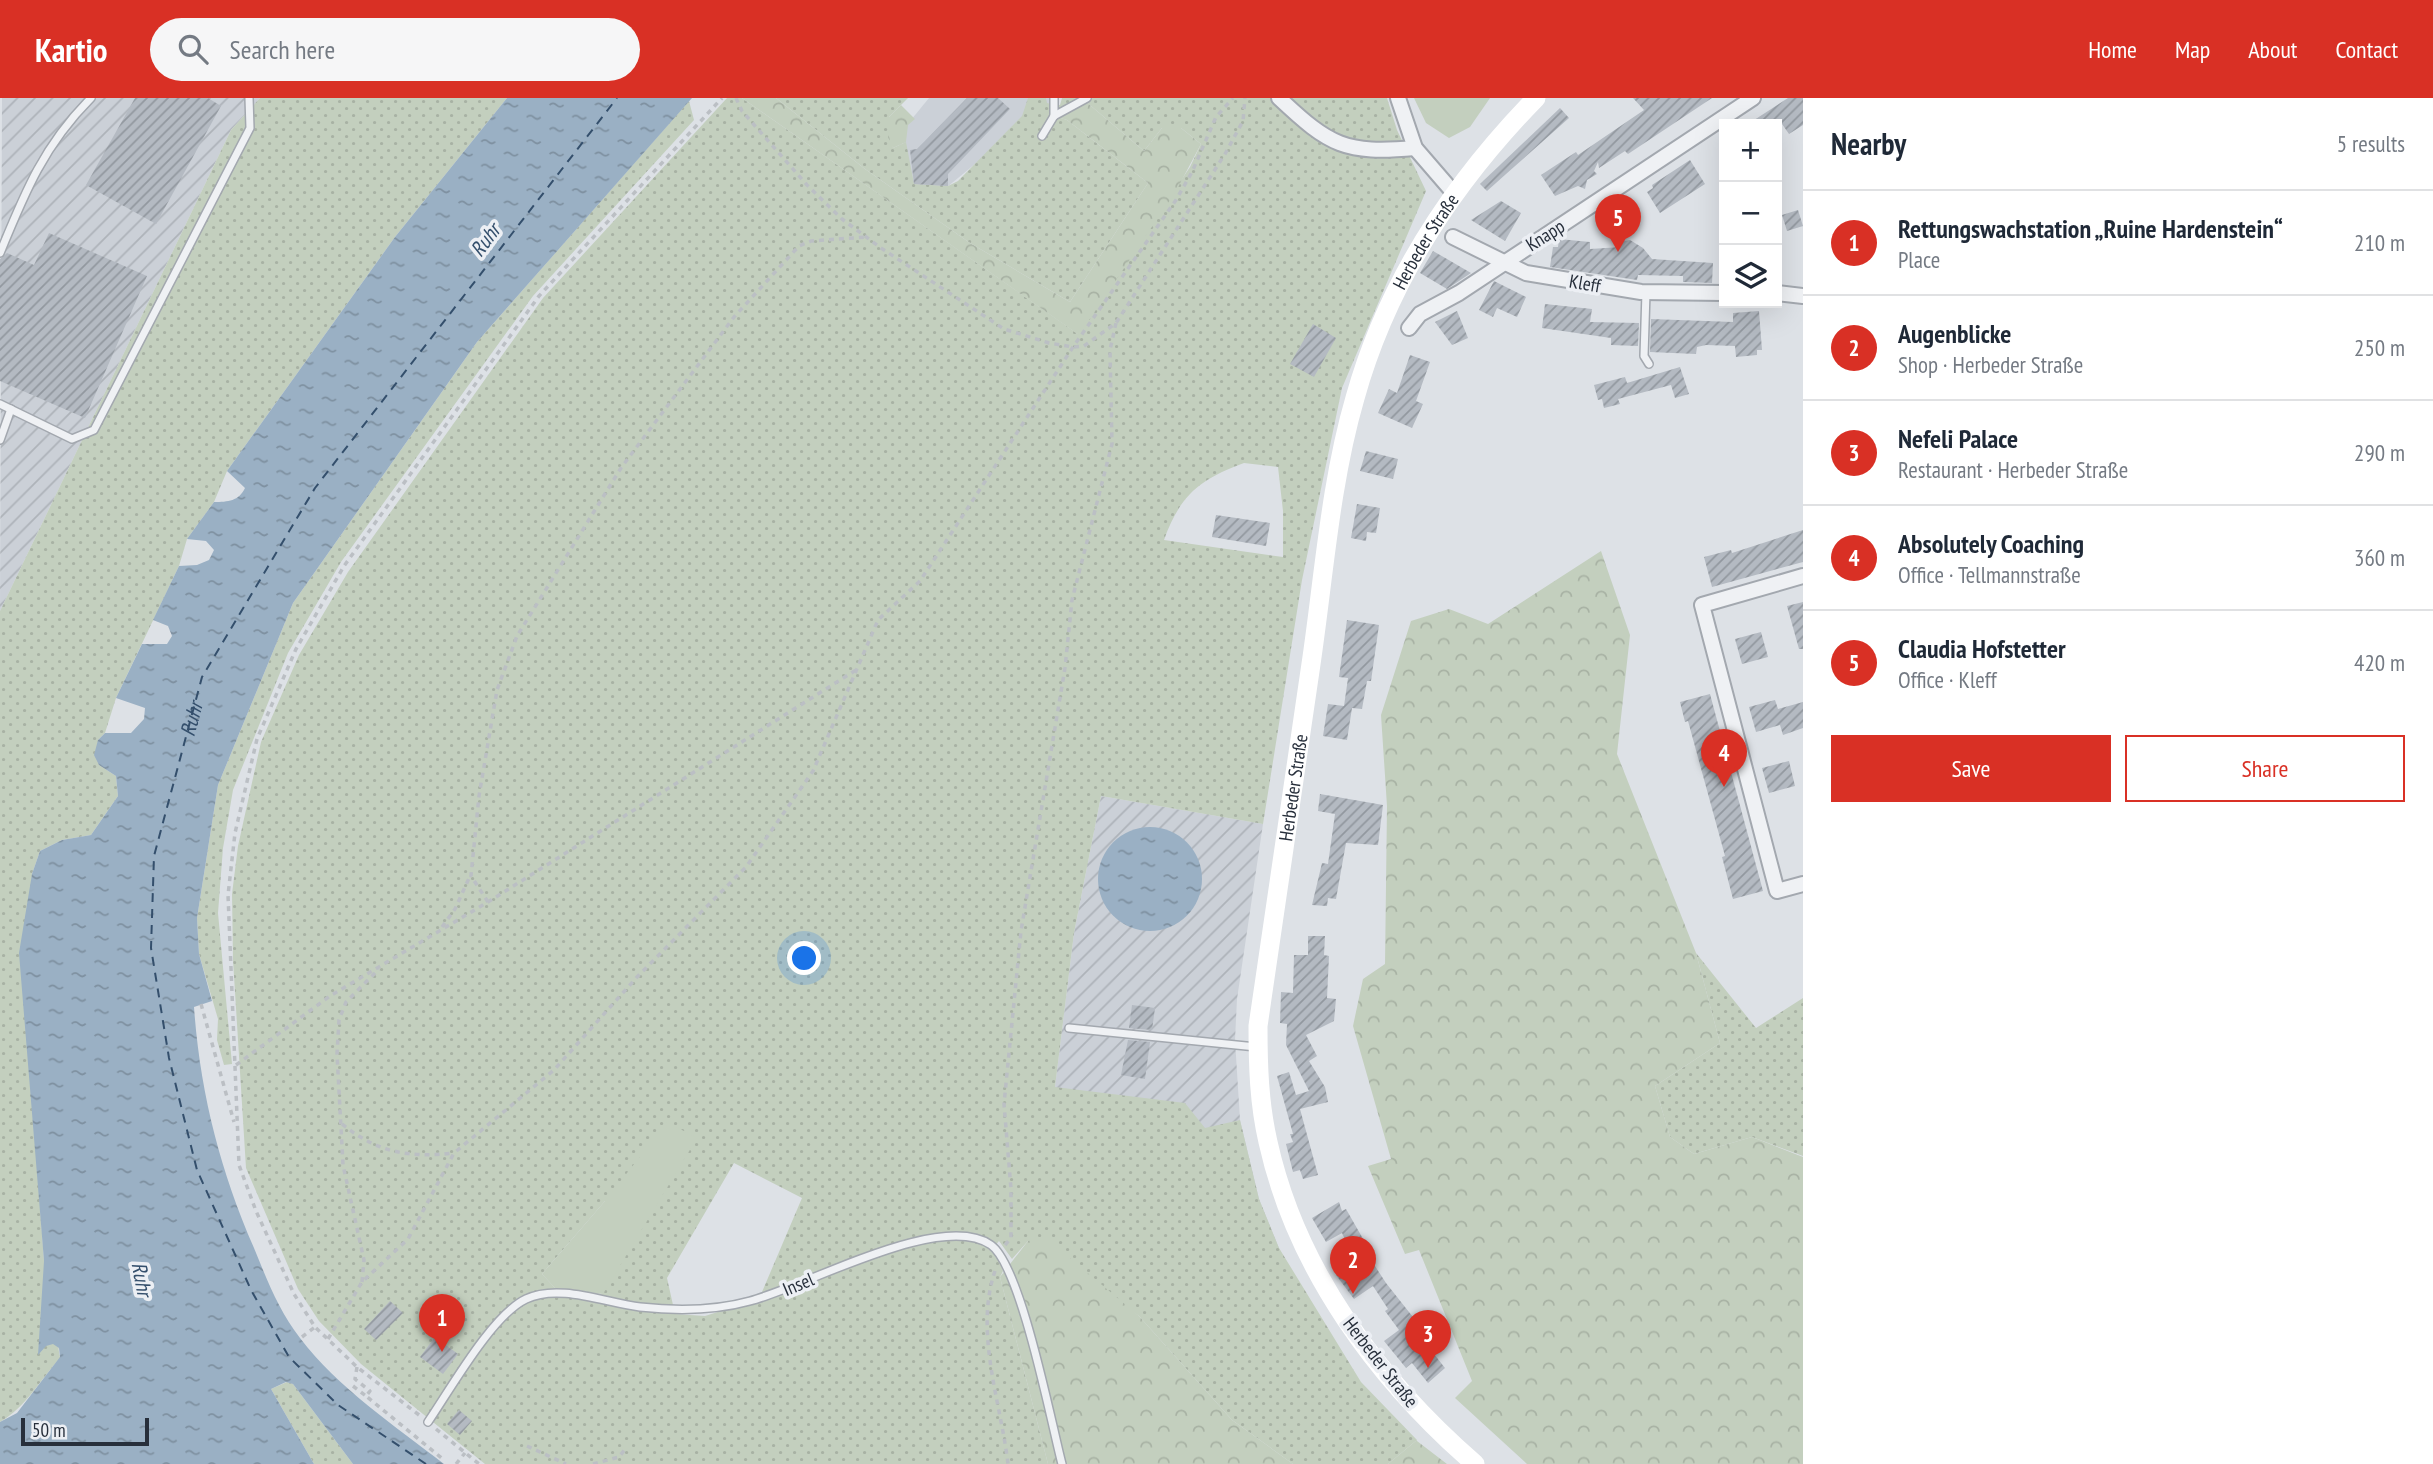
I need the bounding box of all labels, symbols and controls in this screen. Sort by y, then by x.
search box [150,18,640,81]
text: Kartio [35,28,108,71]
icon: search [174,30,212,68]
text: Search here [230,33,335,66]
text: Home [2088,34,2137,65]
text: Map [2175,34,2210,65]
text: About [2248,34,2297,65]
text: Contact [2335,34,2398,65]
map controls [1719,119,1782,308]
button: + [1719,119,1782,182]
text: Nearby [1831,124,1906,163]
text: 5 results [2337,129,2405,158]
button: − [1719,182,1782,245]
street label: Herbeder Straße [1387,189,1464,293]
pin: 5 [1595,194,1641,252]
text: Rettungswachstation „Ruine Hardenstein“ [1898,212,2283,245]
street label: Knapp [1521,214,1569,256]
water label: Ruhr [464,216,508,262]
text: 1 [1849,228,1860,257]
text: 210 m [2354,228,2405,257]
button: layers [1719,245,1782,308]
text: Place [1898,245,1940,274]
street label: Kleff [1567,268,1604,298]
text: Augenblicke [1898,317,2011,350]
text: 2 [1849,333,1860,362]
text: 250 m [2354,333,2405,362]
text: Shop · Herbeder Straße [1898,350,2083,379]
text: Nefeli Palace [1898,422,2018,455]
text: 3 [1849,438,1860,467]
text: 290 m [2354,438,2405,467]
text: Restaurant · Herbeder Straße [1898,455,2128,484]
text: Absolutely Coaching [1898,527,2084,560]
text: 4 [1849,543,1860,572]
text: 360 m [2354,543,2405,572]
text: Office · Tellmannstraße [1898,560,2081,589]
text: Claudia Hofstetter [1898,632,2066,665]
text: 5 [1849,648,1860,677]
text: 420 m [2354,648,2405,677]
text: Office · Kleff [1898,665,1997,694]
water label: Ruhr [173,696,209,739]
pin: 4 [1701,729,1747,787]
street label: Herbeder Straße [1273,732,1313,843]
button: Save [1831,735,2111,802]
button: Share [2125,735,2405,802]
your location [787,941,821,975]
pin: 2 [1330,1236,1376,1294]
water label: Ruhr [125,1260,159,1302]
street label: Insel [779,1267,818,1301]
pin: 1 [419,1294,465,1352]
pin: 3 [1405,1310,1451,1368]
street label: Herbeder Straße [1338,1312,1424,1412]
scale bar [21,1415,149,1447]
text: 50 m [32,1418,66,1442]

